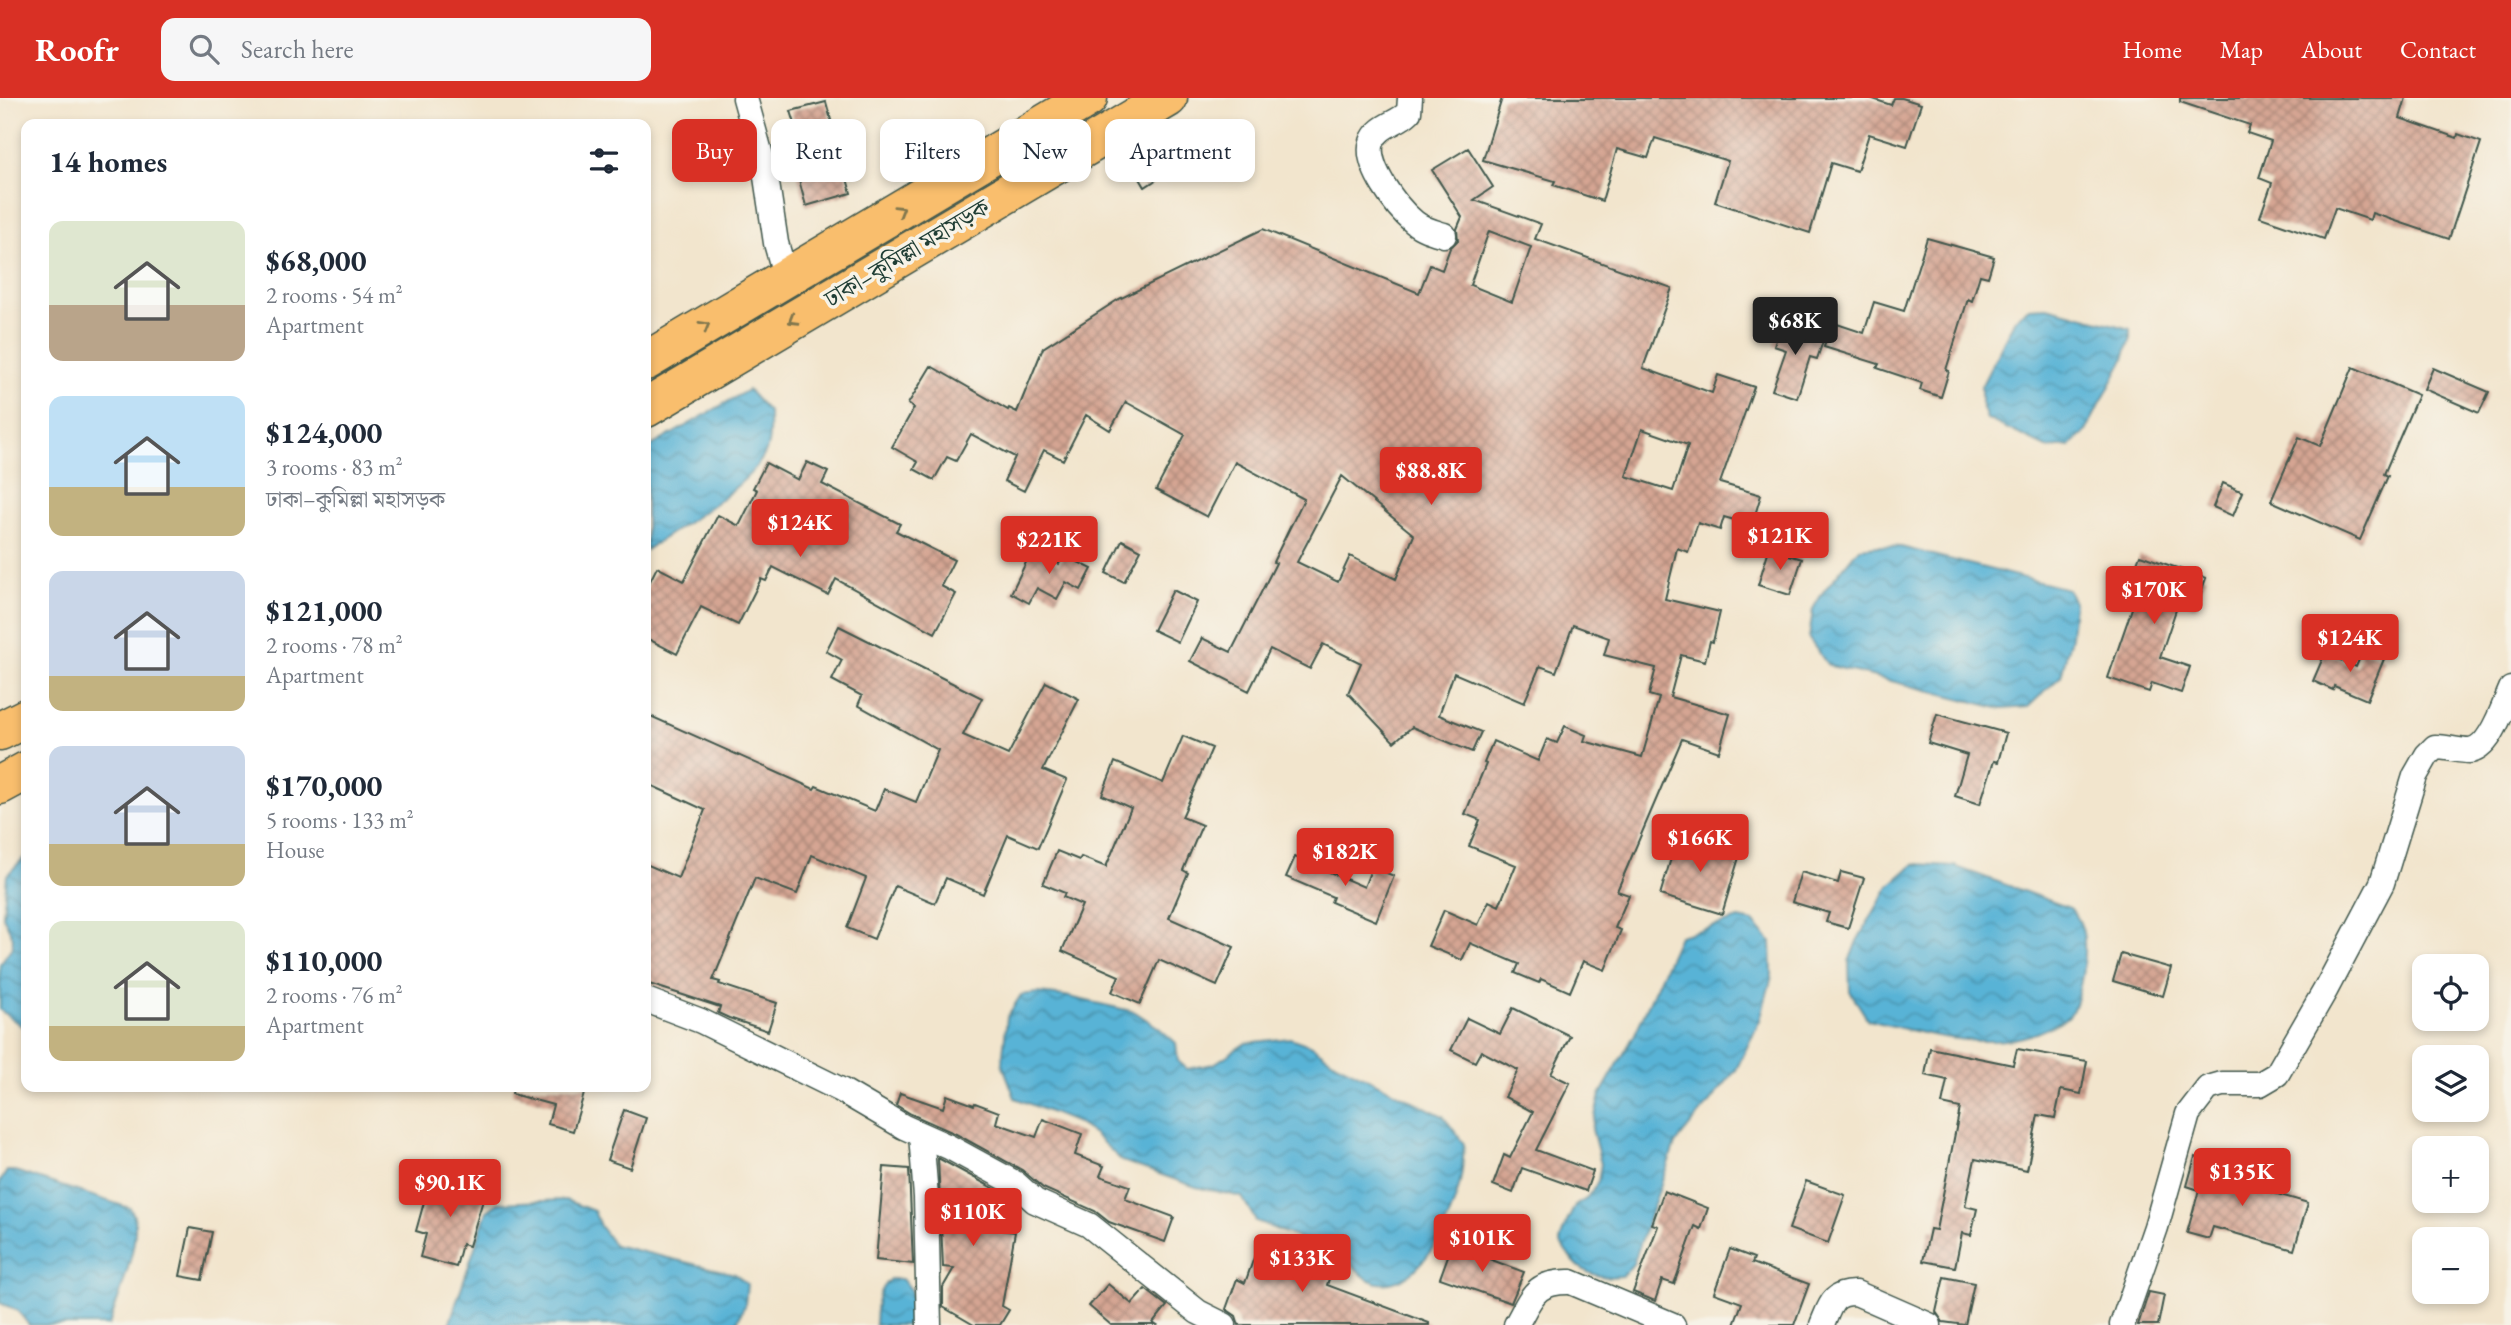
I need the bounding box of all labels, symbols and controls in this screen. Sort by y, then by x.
search box [161,18,651,81]
text: Roofr [35,28,119,71]
icon: search [185,30,223,68]
text: Search here [241,32,354,66]
text: Home [2122,34,2182,65]
text: Map [2220,34,2263,65]
text: About [2301,34,2362,65]
text: Contact [2400,34,2476,65]
chip: Buy [672,119,757,182]
chip: Rent [771,119,866,182]
chip: Filters [880,119,985,182]
chip: New [999,119,1091,182]
chip: Apartment [1105,119,1255,182]
text: 14 homes [49,142,167,181]
icon: filters [585,142,623,180]
street label: ঢাকা–কুমিল্লা মহাসড়ক [818,191,996,315]
one-way arrow [892,205,905,218]
text: $68,000 [266,241,367,280]
icon: home [105,249,189,333]
text: 2 rooms · 54 m² [266,280,403,310]
pin: $68K [1754,298,1836,357]
text: $68K [1769,305,1821,335]
text: Apartment [266,310,364,340]
one-way arrow [787,312,800,325]
one-way arrow [697,321,710,334]
text: $124,000 [266,413,382,452]
icon: home [105,424,189,508]
pin: $88.8K [1374,448,1488,507]
text: 3 rooms · 83 m² [266,452,403,482]
text: $88.8K [1396,455,1466,485]
text: ঢাকা–কুমিল্লা মহাসড়ক [266,484,445,514]
pin: $124K [751,500,849,559]
text: $124K [768,507,832,537]
pin: $121K [1731,512,1829,572]
pin: $221K [1000,517,1098,576]
text: $121K [1748,520,1812,550]
text: $221K [1017,524,1081,554]
pin: $170K [2105,566,2203,626]
text: $170K [2122,574,2186,604]
text: $121,000 [266,591,382,630]
icon: home [105,599,189,683]
pin: $124K [2301,614,2399,674]
text: $124K [2318,622,2382,652]
text: 2 rooms · 78 m² [266,630,403,660]
text: Apartment [266,660,364,690]
text: $170,000 [266,766,382,805]
icon: home [105,774,189,858]
text: 5 rooms · 133 m² [266,805,414,835]
pin: $166K [1651,814,1749,874]
text: $166K [1668,822,1732,852]
pin: $182K [1296,828,1394,888]
text: House [266,835,325,865]
text: $182K [1313,836,1377,866]
text: $110,000 [266,941,382,980]
icon: home [105,949,189,1033]
map controls [2412,954,2489,1304]
button: locate [2412,954,2489,1031]
text: 2 rooms · 76 m² [266,980,403,1010]
text: Apartment [266,1010,364,1040]
button: layers [2412,1045,2489,1122]
button: + [2412,1136,2489,1213]
pin: $135K [2193,1148,2291,1208]
text: $135K [2210,1156,2274,1186]
pin: $90.1K [393,1160,507,1219]
text: $90.1K [415,1167,485,1197]
pin: $110K [924,1188,1022,1248]
text: $110K [941,1196,1005,1226]
pin: $101K [1433,1214,1531,1274]
text: $101K [1450,1222,1514,1252]
button: − [2412,1227,2489,1304]
pin: $133K [1253,1234,1351,1294]
text: $133K [1270,1242,1334,1272]

